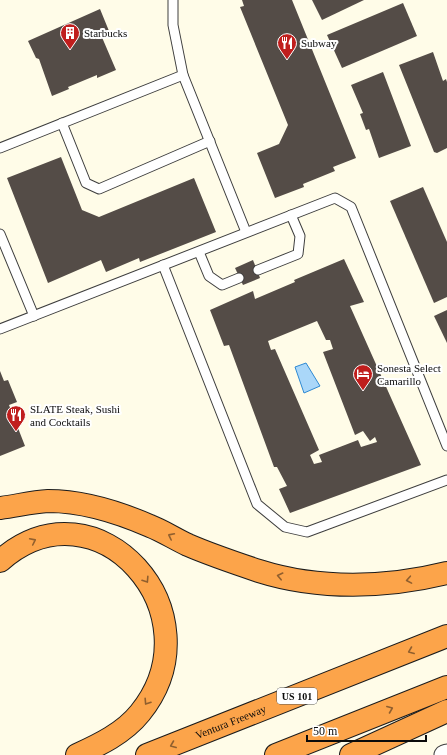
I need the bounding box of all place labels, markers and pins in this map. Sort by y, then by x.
building icon: Starbucks [59,22,81,50]
place label: Starbucks [84,27,127,39]
restaurant icon: Subway [276,32,298,60]
place label: Subway [301,37,337,49]
place label: Sonesta Select Camarillo [377,362,441,387]
hotel icon: Sonesta Select Camarillo [352,363,374,391]
place label: SLATE Steak, Sushi and Cocktails [30,403,120,428]
restaurant icon: SLATE Steak, Sushi and Cocktails [5,404,27,432]

